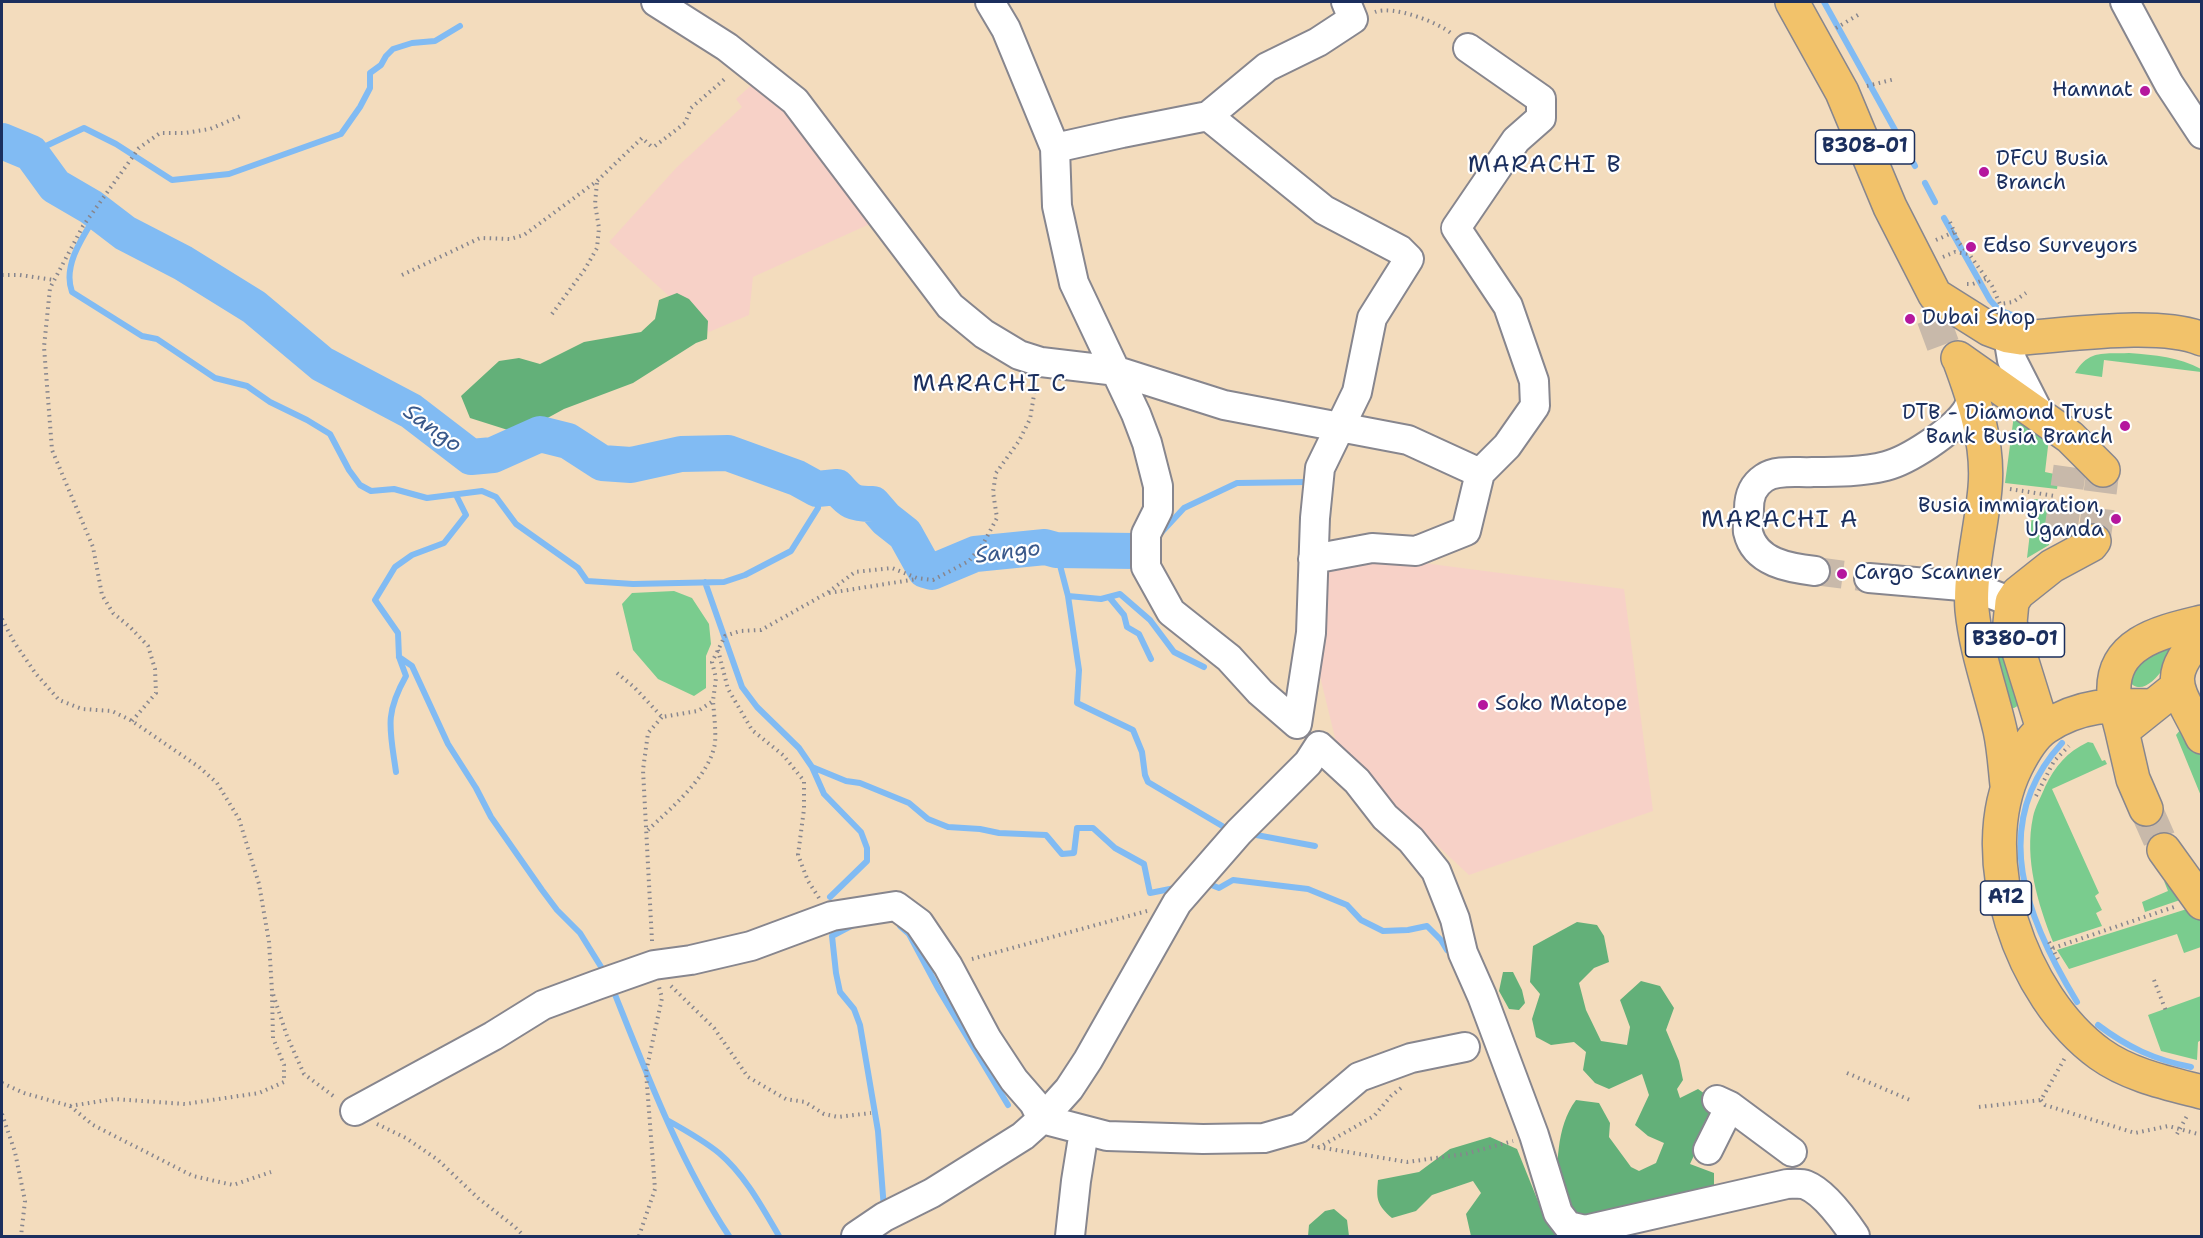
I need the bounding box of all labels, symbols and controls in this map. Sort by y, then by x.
place label: Hamnat [2052,78,2133,104]
marker: Hamnat [2138,84,2152,98]
road number: B308-01 [1816,130,1914,164]
place label: DFCU Busia Branch [1996,147,2108,197]
district label: MARACHI B [1468,152,1622,180]
marker: DFCU Busia Branch [1977,165,1991,179]
place label: Edso Surveyors [1983,234,2138,260]
marker: Edso Surveyors [1964,240,1978,254]
place label: Dubai Shop [1922,306,2035,332]
marker: Dubai Shop [1903,312,1917,326]
district label: MARACHI C [912,371,1068,399]
water label: Sango [398,399,466,459]
place label: DTB - Diamond Trust Bank Busia Branch [1902,401,2113,451]
marker: DTB - Diamond Trust Bank Busia Branch [2118,419,2132,433]
place label: Busia immigration, Uganda [1918,494,2104,544]
district label: MARACHI A [1701,507,1859,535]
marker: Busia immigration, Uganda [2109,512,2123,526]
water label: Sango [974,536,1042,570]
place label: Cargo Scanner [1854,561,2003,587]
marker: Cargo Scanner [1835,567,1849,581]
road number: B380-01 [1966,623,2064,657]
place label: Soko Matope [1495,692,1628,718]
marker: Soko Matope [1476,698,1490,712]
road number: A12 [1980,881,2032,915]

